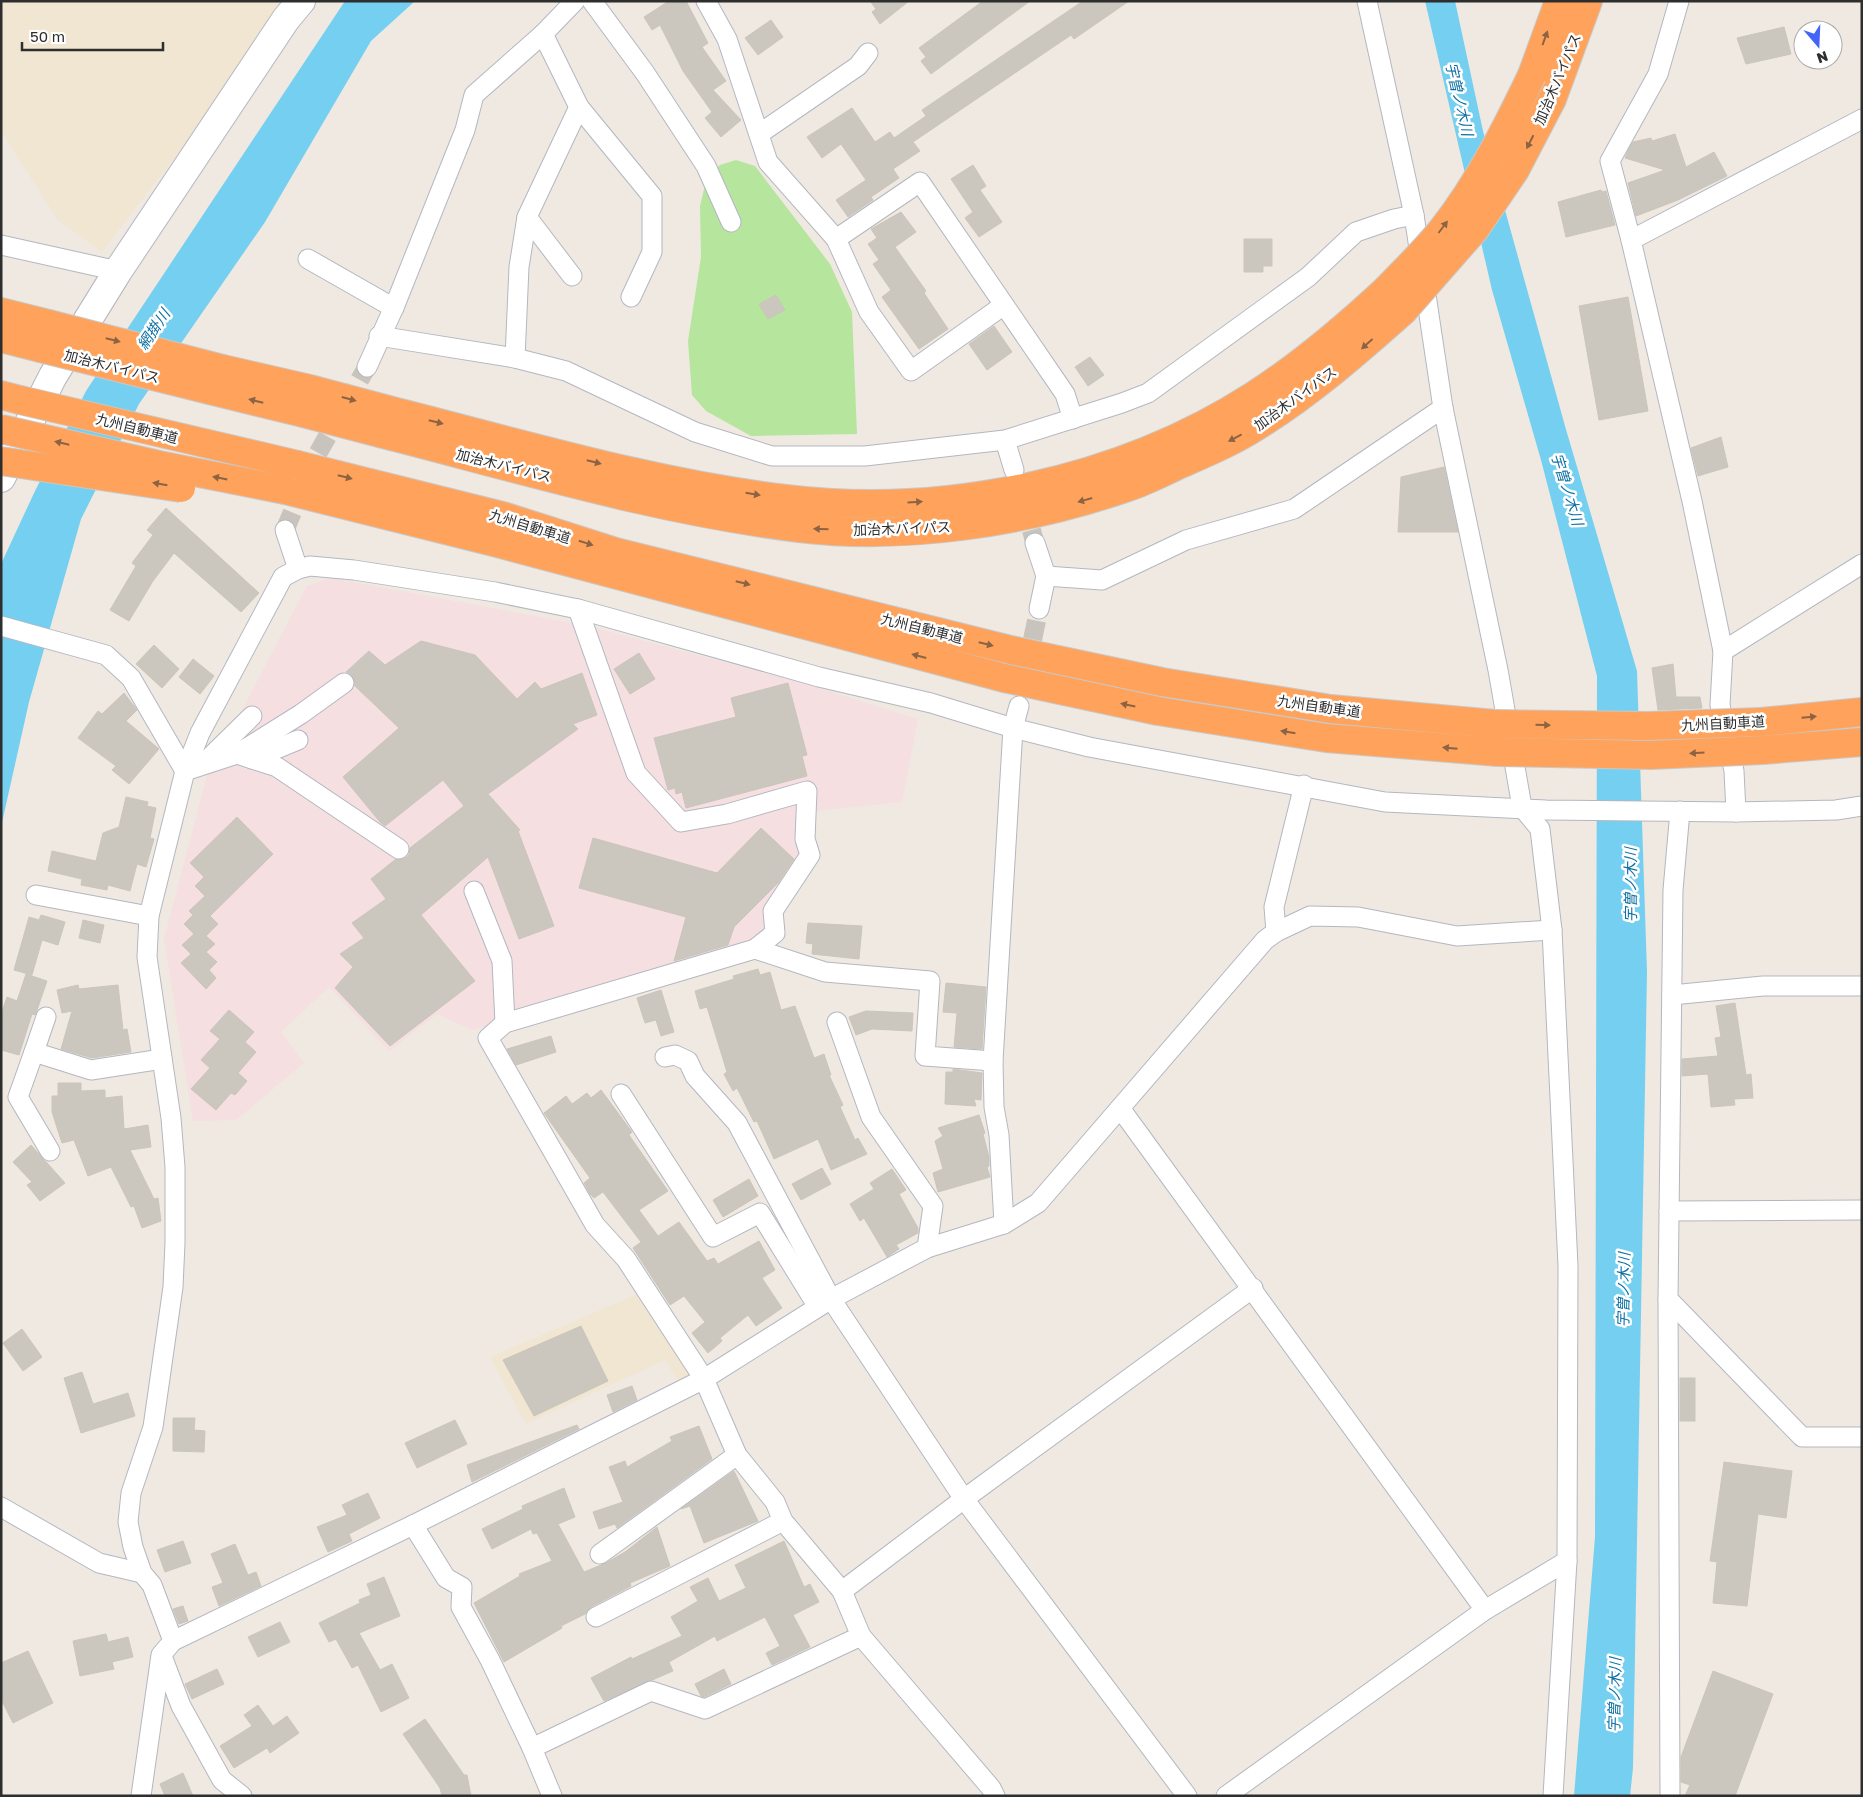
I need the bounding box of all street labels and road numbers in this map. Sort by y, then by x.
street label: 加治木バイパス [1530,31,1584,127]
street label: 加治木バイパス [63,346,161,386]
street label: 加治木バイパス [1250,362,1340,434]
street label: 九州自動車道 [94,410,180,446]
street label: 加治木バイパス [455,445,553,485]
street label: 九州自動車道 [487,506,573,546]
street label: 加治木バイパス [853,518,951,538]
street label: 九州自動車道 [879,610,965,646]
street label: 九州自動車道 [1276,692,1362,720]
street label: 九州自動車道 [1681,712,1765,734]

